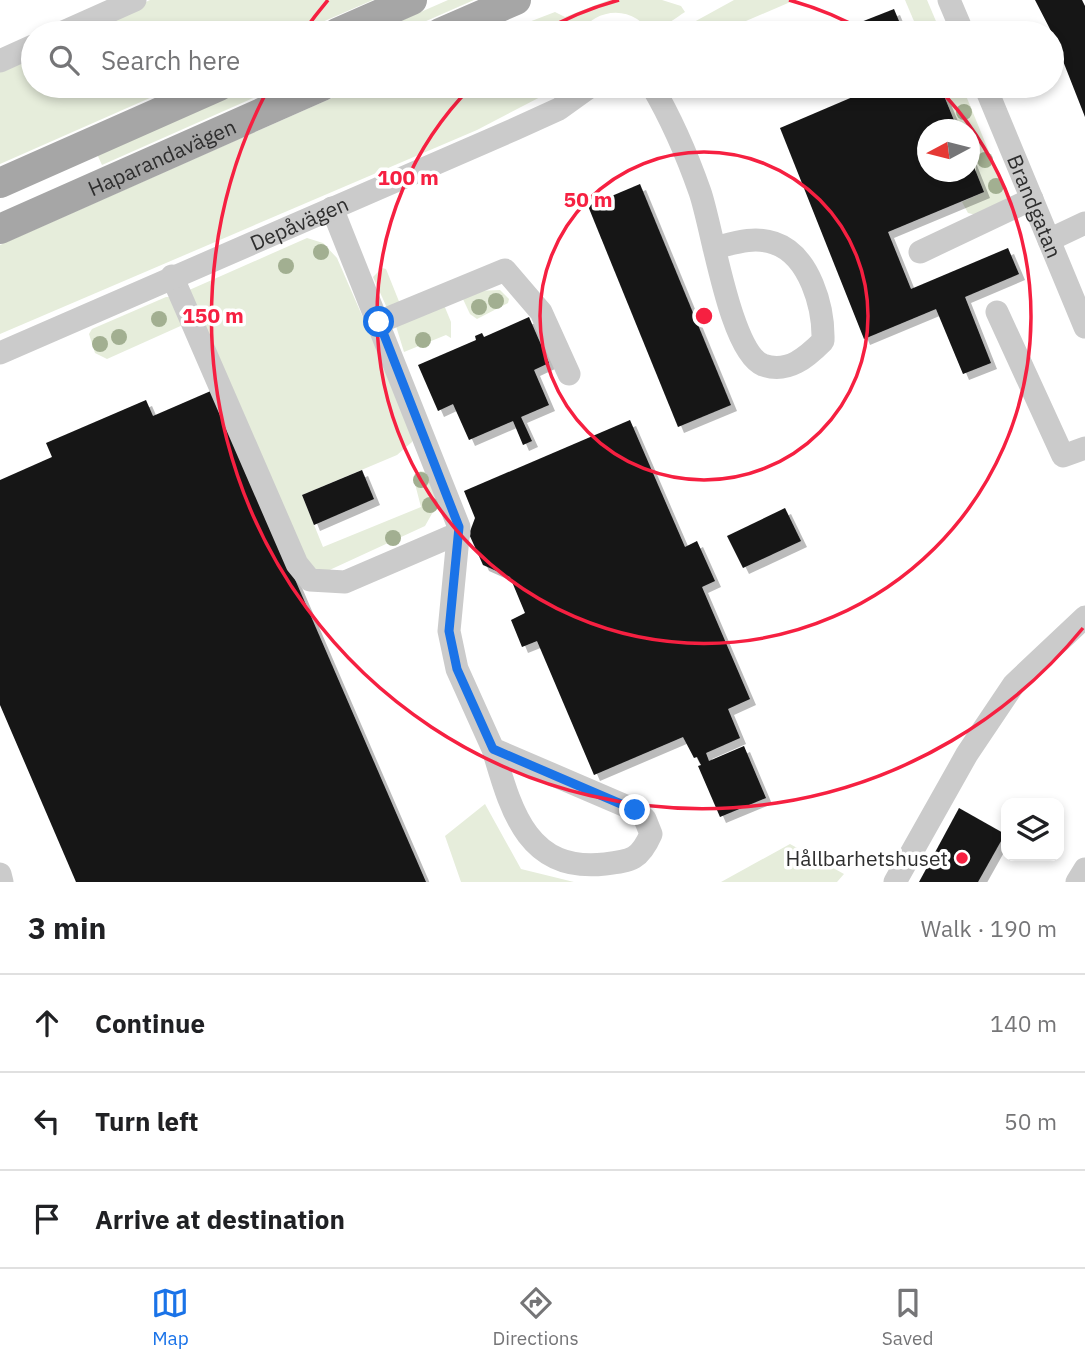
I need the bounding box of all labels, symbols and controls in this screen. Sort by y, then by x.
search box [21,21,1064,98]
icon: search [45,41,83,79]
text: Search here [101,43,240,77]
street label: Haparandavägen [83,112,240,202]
north arrow [917,119,980,182]
street label: Brandgatan [1001,150,1069,262]
text: 100 m [377,163,439,191]
text: 50 m [564,185,612,213]
street label: Depåvägen [245,189,353,257]
text: 150 m [182,301,244,329]
centre of rings [692,304,716,328]
route start [363,306,394,337]
route end [619,794,650,825]
map controls [1001,798,1064,861]
button: layers [1001,798,1064,861]
place label: Hållbarhetshuset [785,844,948,872]
marker: Hållbarhetshuset [954,850,970,866]
text: 3 min [28,908,106,947]
text: Walk · 190 m [921,913,1057,943]
icon: ahead [28,1004,66,1042]
text: Continue [95,1006,205,1040]
text: 140 m [990,1008,1057,1038]
icon: left [28,1102,66,1140]
text: Turn left [95,1104,198,1138]
text: 50 m [1004,1106,1057,1136]
icon: arrive [28,1200,66,1238]
text: Arrive at destination [95,1202,345,1236]
tab: Map [151,1284,189,1350]
tab: Directions [492,1284,579,1350]
tab: Saved [882,1284,934,1350]

